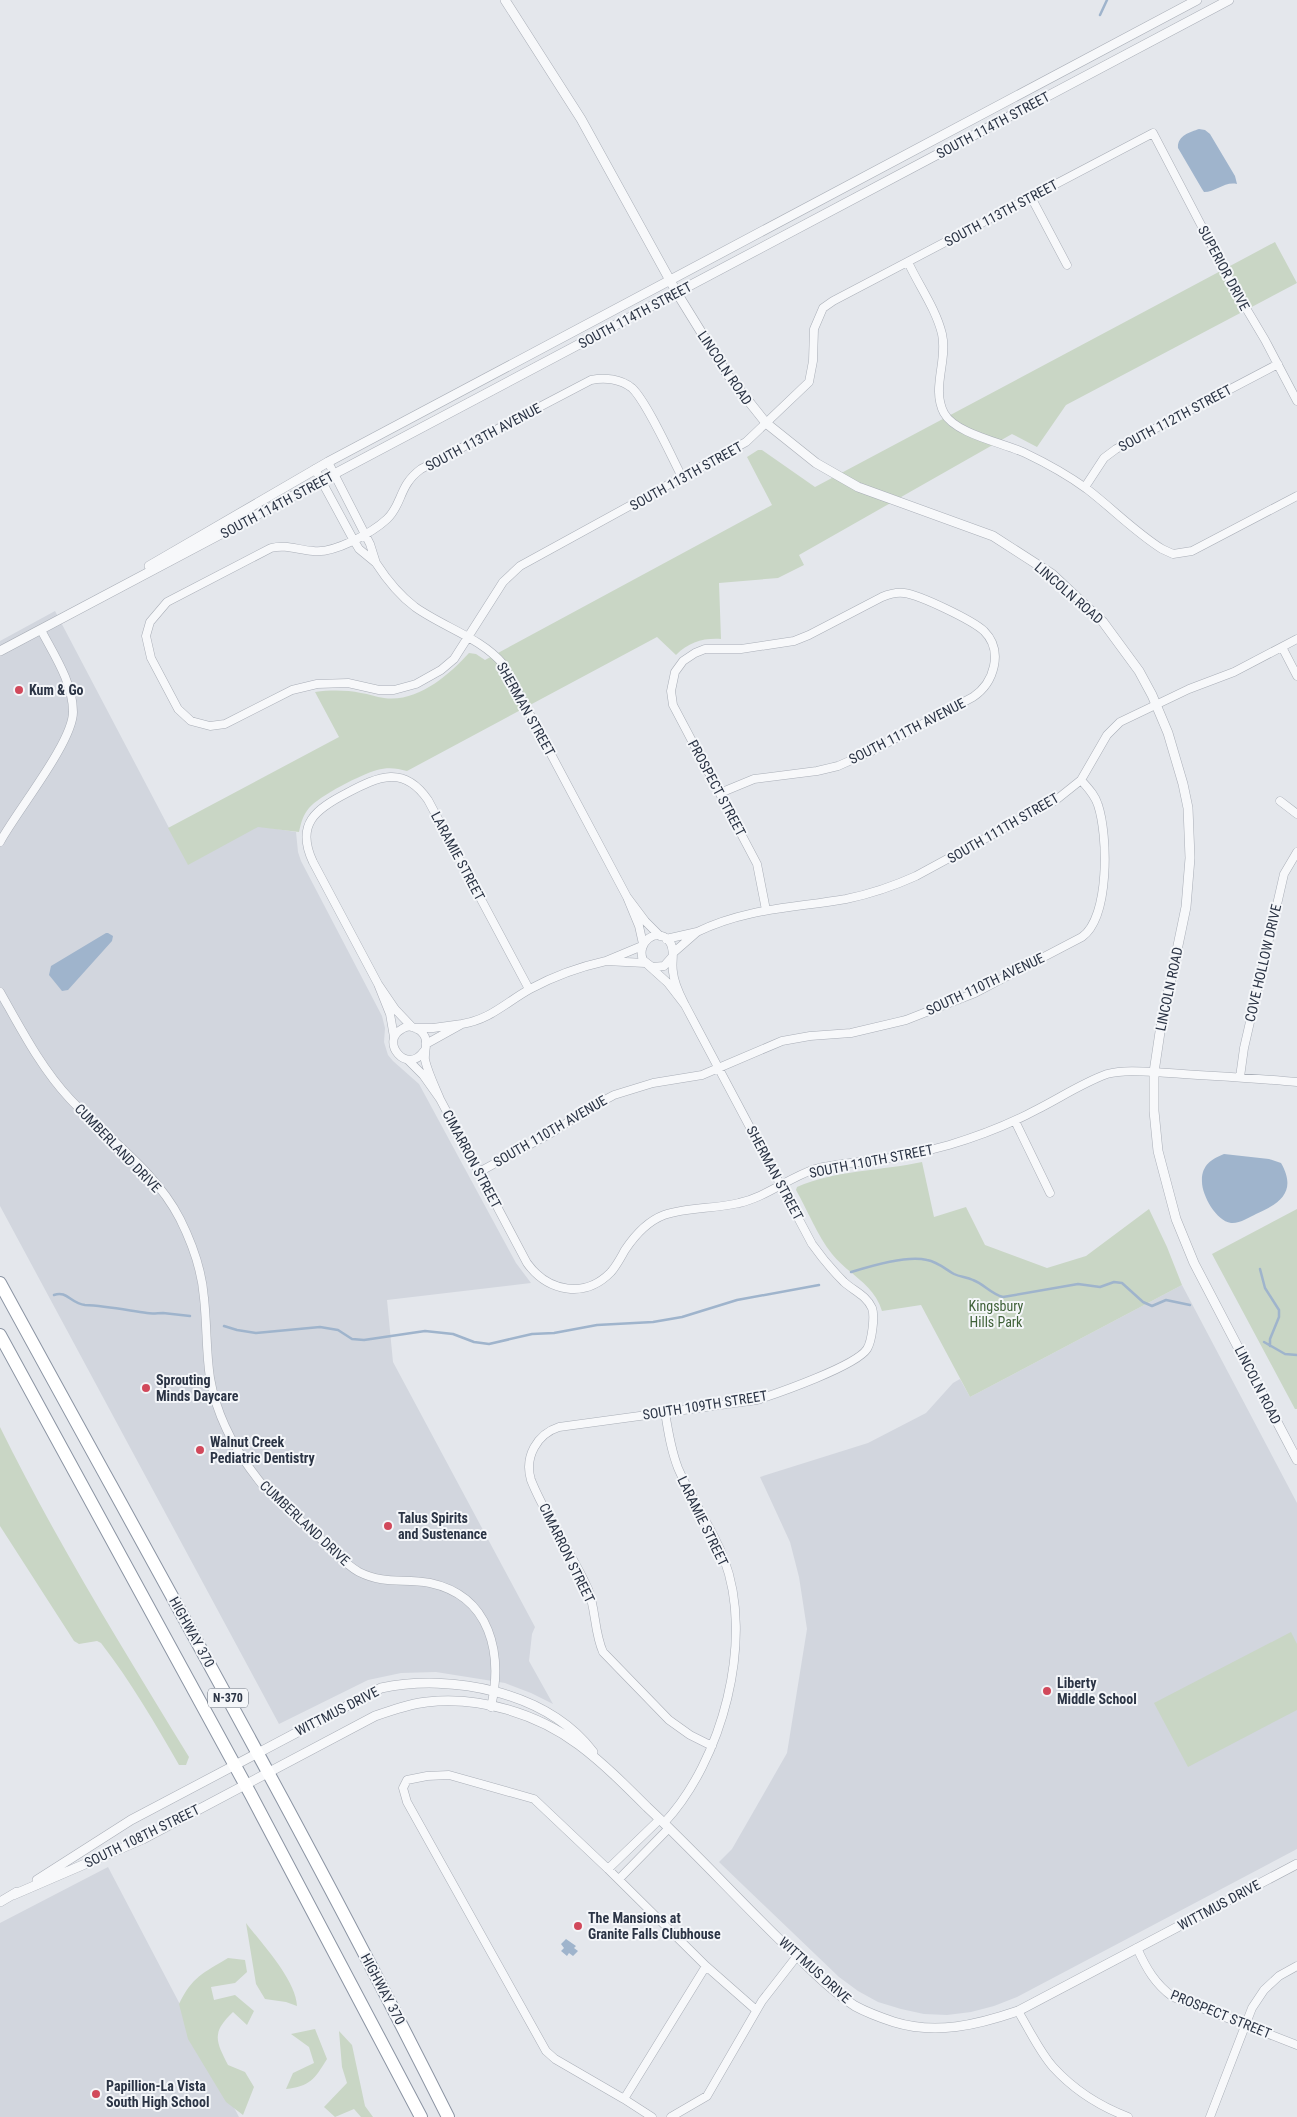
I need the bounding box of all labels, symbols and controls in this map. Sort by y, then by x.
street label: SOUTH 114TH STREET [934,88,1052,162]
street label: SOUTH 113TH STREET [942,176,1060,250]
street label: SUPERIOR DRIVE [1195,223,1253,313]
street label: SOUTH 114TH STREET [576,278,694,352]
street label: LINCOLN ROAD [694,328,756,408]
street label: SOUTH 112TH STREET [1116,381,1234,455]
street label: SOUTH 113TH AVENUE [423,400,543,474]
street label: SOUTH 113TH STREET [627,438,745,514]
street label: SOUTH 114TH STREET [218,468,336,542]
street label: LINCOLN ROAD [1031,559,1107,627]
street label: SHERMAN STREET [494,660,558,758]
place label: Kum & Go [29,682,84,698]
marker: Kum & Go [13,684,25,696]
street label: SOUTH 111TH AVENUE [846,695,968,767]
street label: PROSPECT STREET [685,737,749,839]
street label: SOUTH 111TH STREET [944,790,1062,866]
street label: LARAMIE STREET [428,809,488,903]
street label: COVE HOLLOW DRIVE [1242,903,1284,1023]
street label: LINCOLN ROAD [1152,946,1186,1032]
street label: SOUTH 110TH AVENUE [923,950,1047,1018]
street label: SOUTH 110TH AVENUE [490,1092,610,1170]
street label: CUMBERLAND DRIVE [72,1100,164,1196]
street label: CIMARRON STREET [439,1107,505,1211]
street label: SHERMAN STREET [743,1123,807,1223]
street label: SOUTH 110TH STREET [808,1141,934,1181]
park label: Kingsbury Hills Park [969,1298,1024,1330]
street label: LINCOLN ROAD [1231,1343,1285,1427]
place label: Sprouting Minds Daycare [156,1372,239,1404]
marker: Sprouting Minds Daycare [140,1382,152,1394]
street label: SOUTH 109TH STREET [642,1387,768,1423]
place label: Walnut Creek Pediatric Dentistry [210,1434,315,1466]
marker: Walnut Creek Pediatric Dentistry [194,1444,206,1456]
street label: LARAMIE STREET [674,1473,732,1569]
street label: CUMBERLAND DRIVE [257,1477,353,1569]
street label: CIMARRON STREET [536,1501,598,1605]
place label: Talus Spirits and Sustenance [398,1510,487,1542]
marker: Talus Spirits and Sustenance [382,1520,394,1532]
street label: HIGHWAY 370 [166,1594,218,1670]
place label: Liberty Middle School [1057,1675,1137,1707]
street label: WITTMUS DRIVE [293,1683,381,1739]
marker: Liberty Middle School [1041,1685,1053,1697]
road number: N-370 [208,1689,248,1708]
street label: SOUTH 108TH STREET [82,1801,202,1871]
street label: WITTMUS DRIVE [1175,1876,1263,1933]
place label: The Mansions at Granite Falls Clubhouse [588,1910,721,1942]
marker: The Mansions at Granite Falls Clubhouse [572,1920,584,1932]
street label: WITTMUS DRIVE [776,1934,854,2007]
street label: HIGHWAY 370 [358,1951,408,2027]
street label: PROSPECT STREET [1168,1987,1274,2041]
place label: Papillion-La Vista South High School [106,2078,209,2110]
marker: Papillion-La Vista South High School [90,2088,102,2100]

